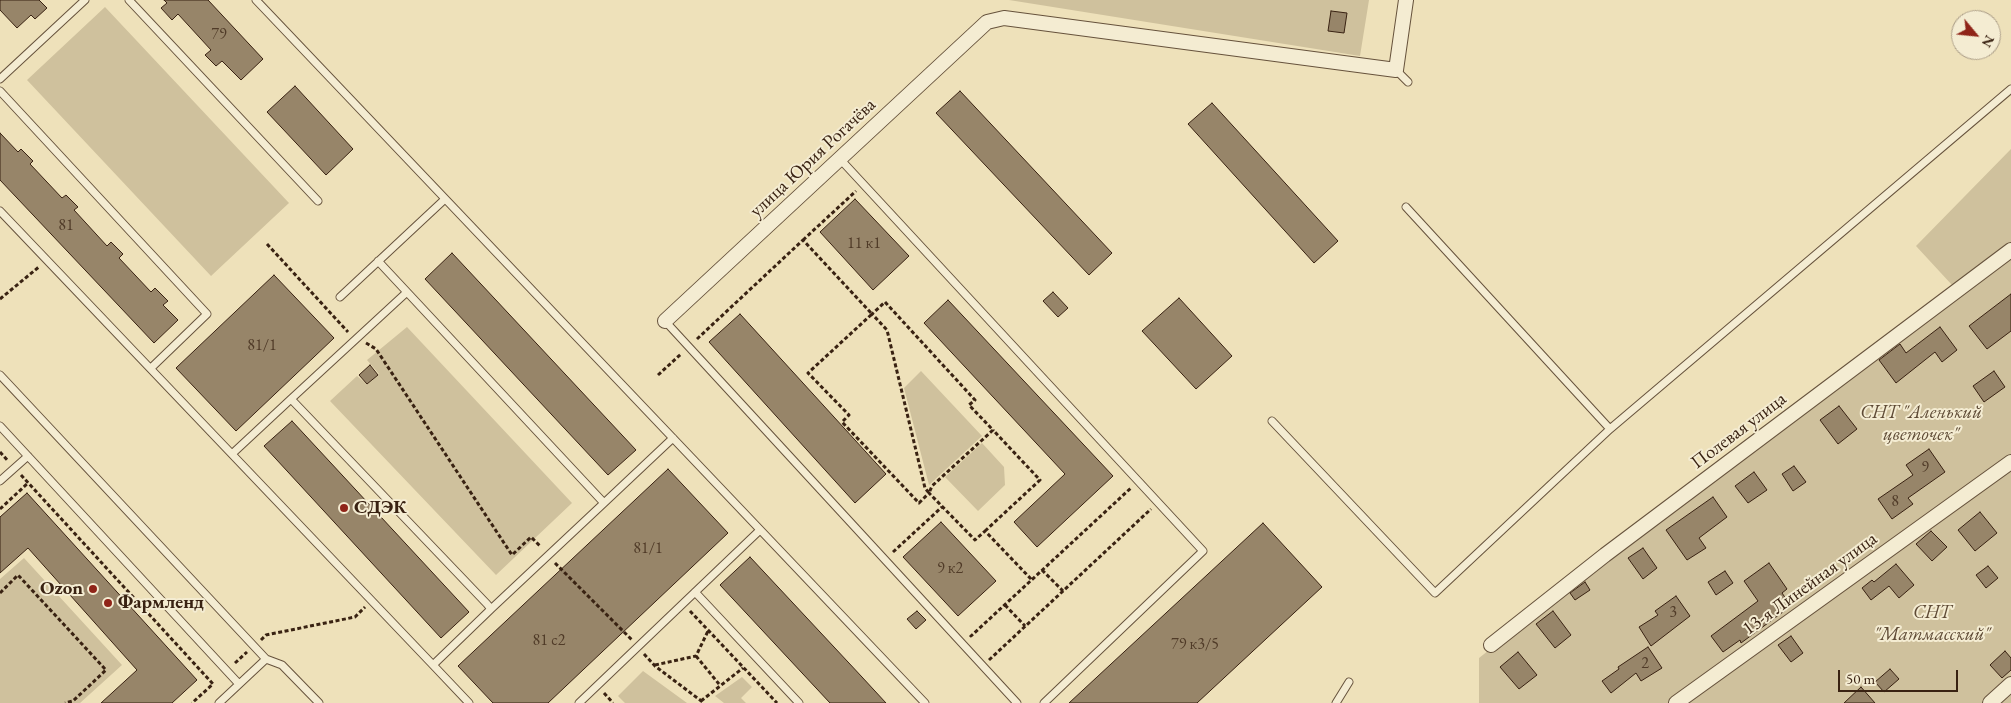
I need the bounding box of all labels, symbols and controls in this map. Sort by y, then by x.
north arrow [1951,10,2001,60]
house number: 79 [211,25,227,45]
text: N [1978,32,1999,51]
street label: улица Юрия Рогачёва [745,94,881,222]
house number: 81 [58,216,74,236]
house number: 11 к1 [847,234,881,254]
house number: 81/1 [247,336,277,356]
street label: Полевая улица [1687,388,1791,474]
park label: СНТ "Аленький цветочек" [1860,402,1982,446]
house number: 9 [1921,458,1929,478]
house number: 8 [1891,492,1899,512]
place label: СДЭК [354,497,407,519]
marker: СДЭК [338,502,350,514]
street label: 13-я Линейная улица [1738,528,1882,640]
house number: 81/1 [633,539,663,559]
house number: 9 к2 [937,559,963,579]
place label: Ozon [40,578,83,600]
marker: Ozon [87,583,99,595]
place label: Фармленд [118,592,204,614]
marker: Фармленд [102,597,114,609]
park label: СНТ "Матмасский" [1874,602,1990,646]
house number: 3 [1669,603,1677,623]
house number: 81 с2 [533,631,565,651]
house number: 79 к3/5 [1171,635,1219,655]
house number: 2 [1641,654,1649,674]
scale bar [1841,660,1961,692]
text: 50 m [1846,669,1875,688]

